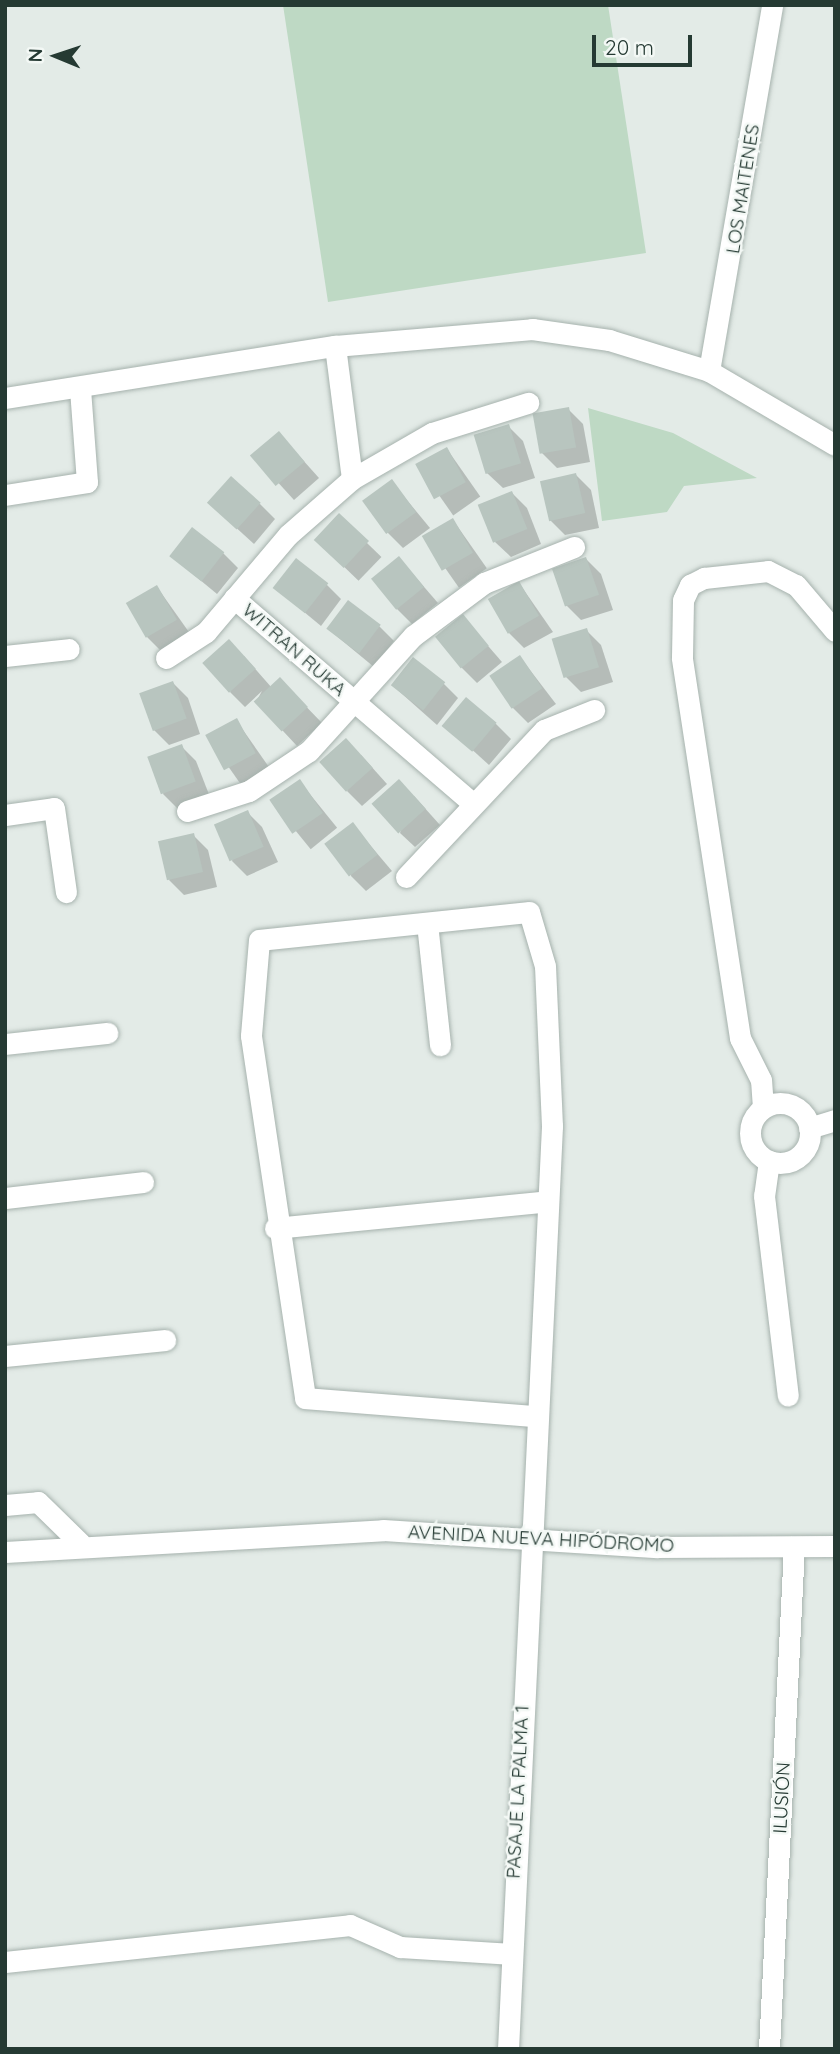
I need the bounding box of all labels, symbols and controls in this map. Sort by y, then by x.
north arrow [21,21,91,91]
scale bar [595,21,695,65]
text: 20 m [605,34,654,60]
text: N [23,48,47,63]
street label: LOS MAITENES [722,123,764,255]
street label: WITRAN RUKA [237,599,351,701]
street label: AVENIDA NUEVA HIPÓDROMO [407,1521,675,1557]
street label: PASAJE LA PALMA 1 [502,1705,534,1879]
street label: ILUSIÓN [769,1762,795,1834]

